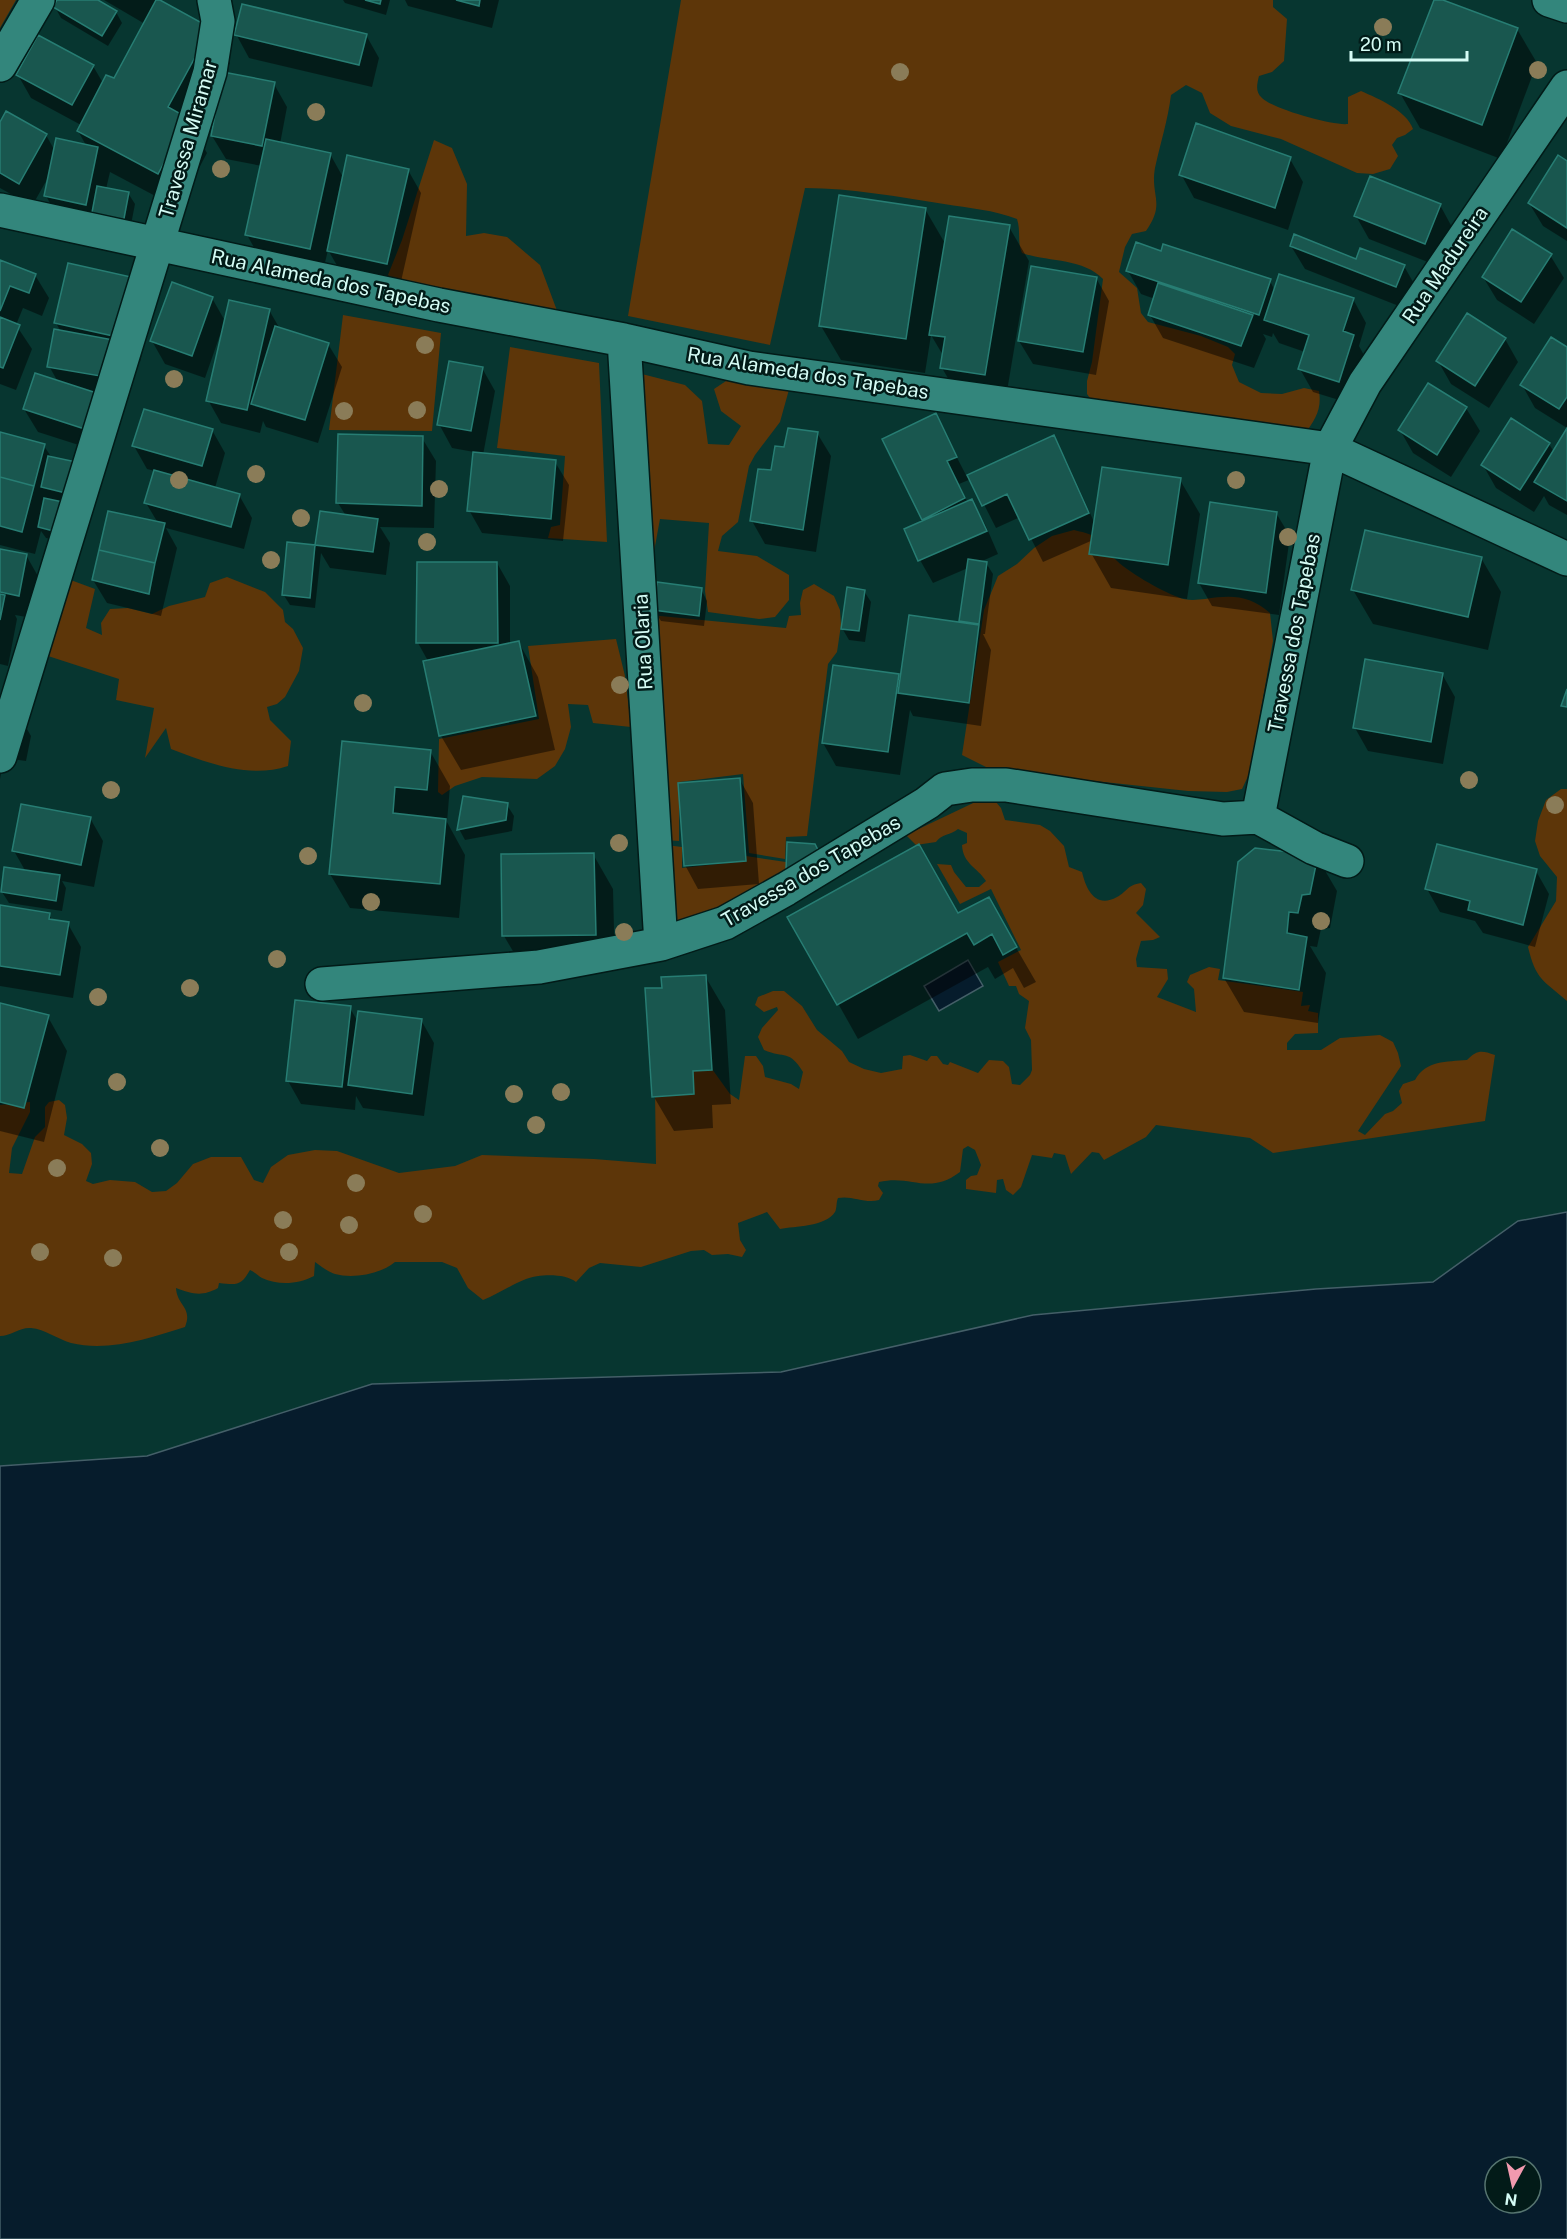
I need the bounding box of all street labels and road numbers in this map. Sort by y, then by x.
street label: Travessa Miramar [154,57,222,221]
street label: Rua Madureira [1397,202,1493,328]
street label: Rua Alameda dos Tapebas [209,244,453,318]
street label: Rua Alameda dos Tapebas [685,342,931,404]
street label: Travessa dos Tapebas [1263,531,1325,735]
street label: Rua Olaria [628,593,658,691]
street label: Travessa dos Tapebas [717,810,905,932]

